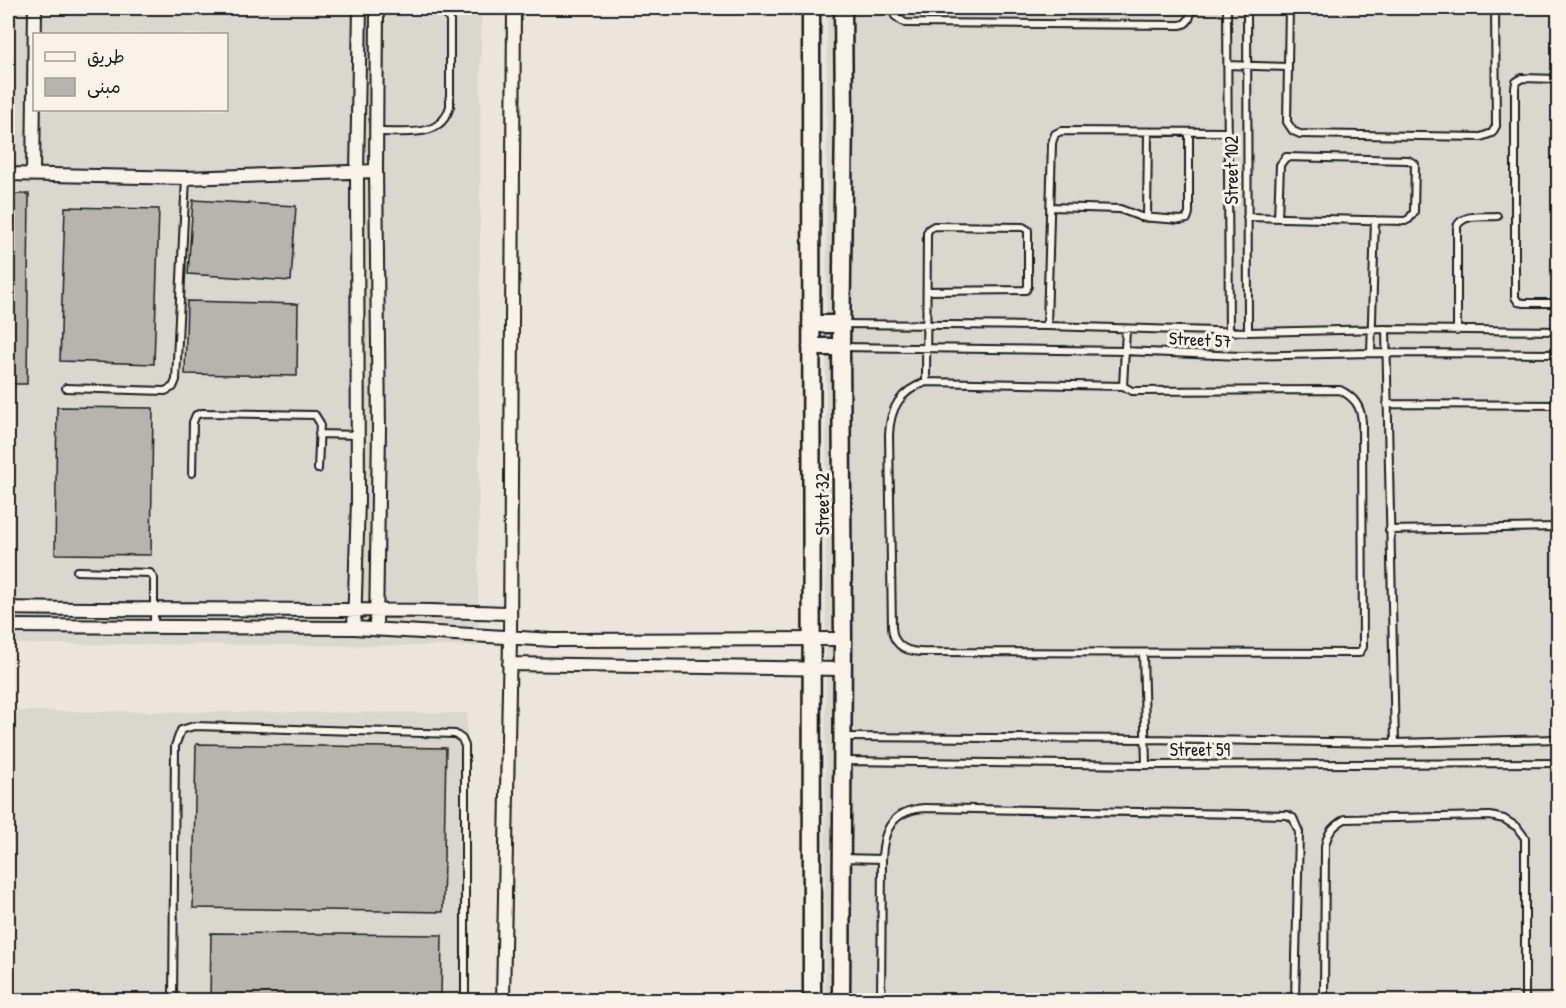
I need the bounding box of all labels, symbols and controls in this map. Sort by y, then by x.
legend [33,33,228,111]
text: طريق [87,44,125,69]
text: مبنى [87,74,121,99]
street label: Street 102 [1219,135,1244,205]
street label: Street 57 [1168,325,1232,354]
street label: Street 32 [810,472,835,535]
street label: Street 59 [1170,737,1231,762]

